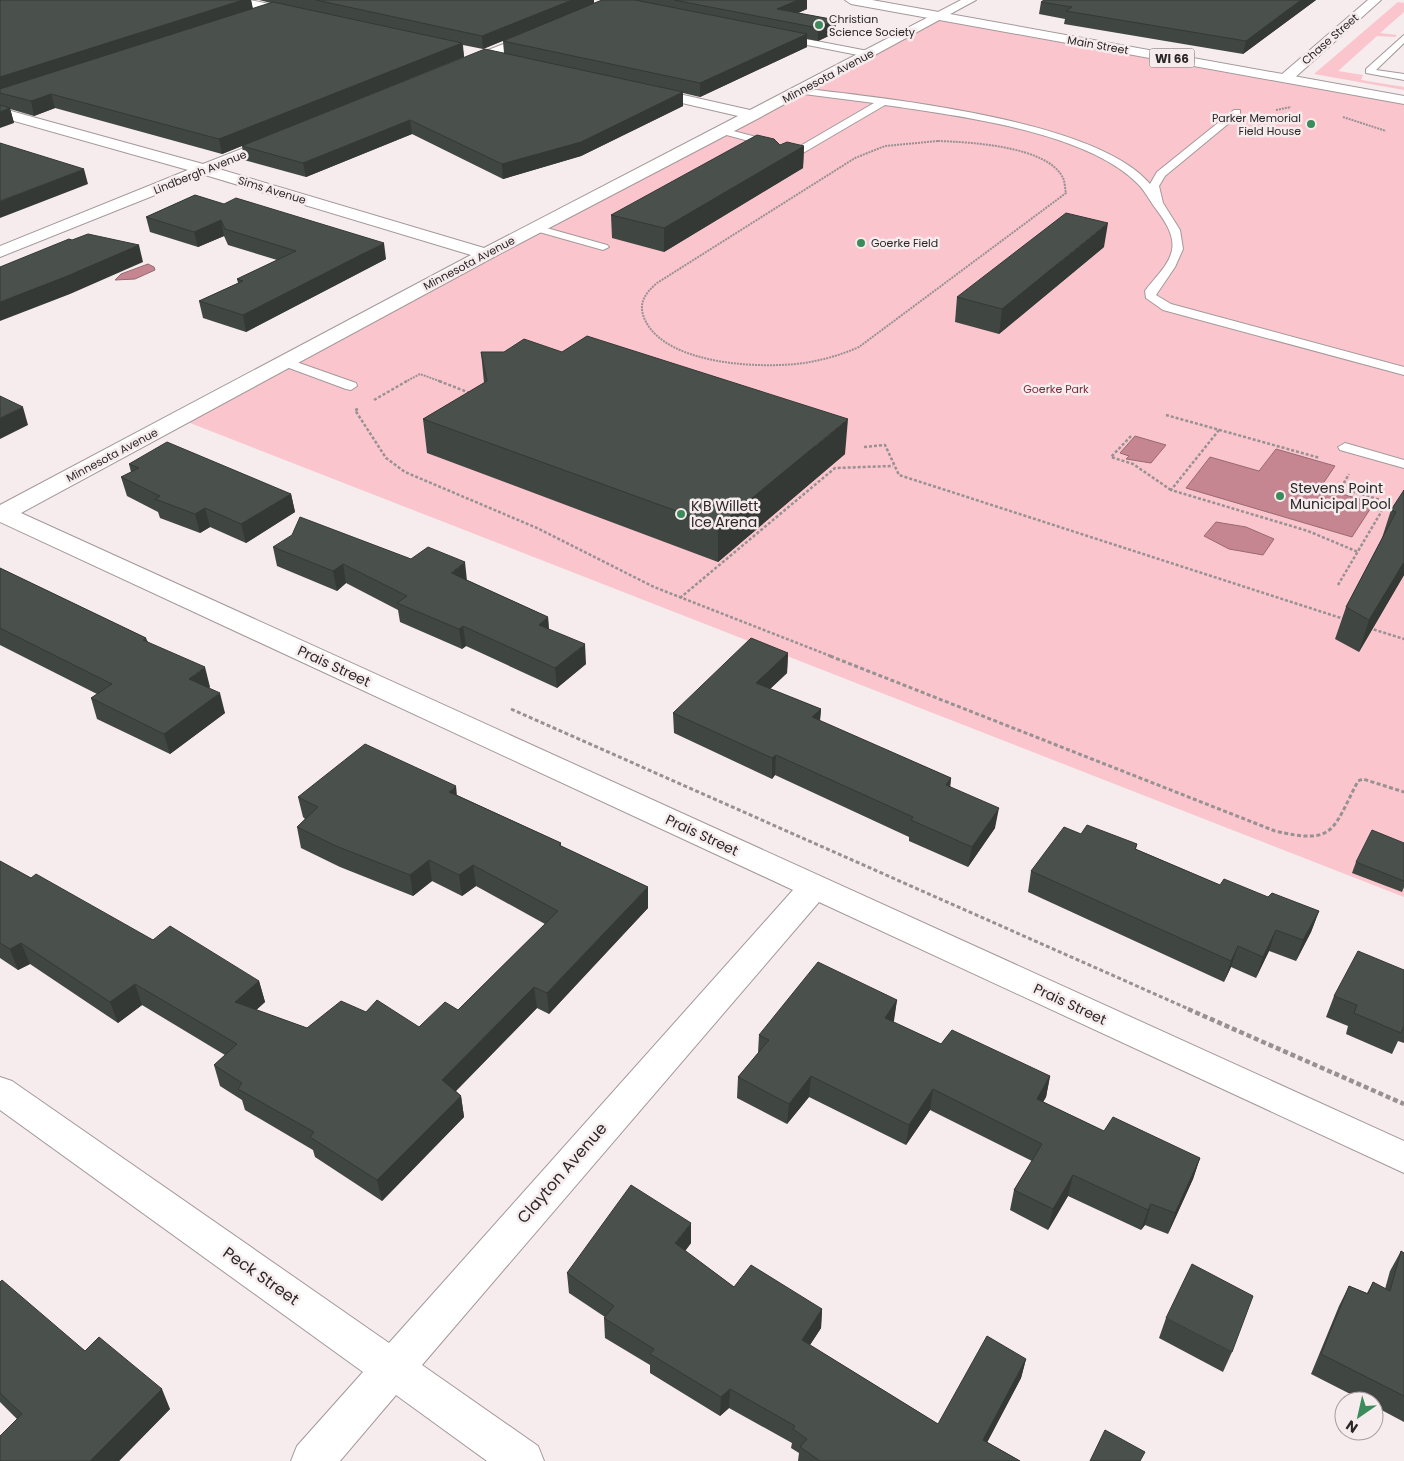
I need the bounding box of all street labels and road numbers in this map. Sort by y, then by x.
street label: Chase Street [1298,10,1362,68]
street label: Main Street [1066,32,1130,58]
street label: Minnesota Avenue [779,45,877,107]
road number: WI 66 [1150,48,1194,68]
street label: Lindbergh Avenue [151,146,249,198]
street label: Sims Avenue [236,172,308,208]
street label: Minnesota Avenue [420,232,518,294]
street label: Minnesota Avenue [63,424,161,486]
street label: Prais Street [294,640,374,692]
street label: Prais Street [662,809,742,861]
street label: Prais Street [1030,978,1110,1030]
street label: Clayton Avenue [512,1118,612,1228]
street label: Peck Street [218,1241,304,1311]

